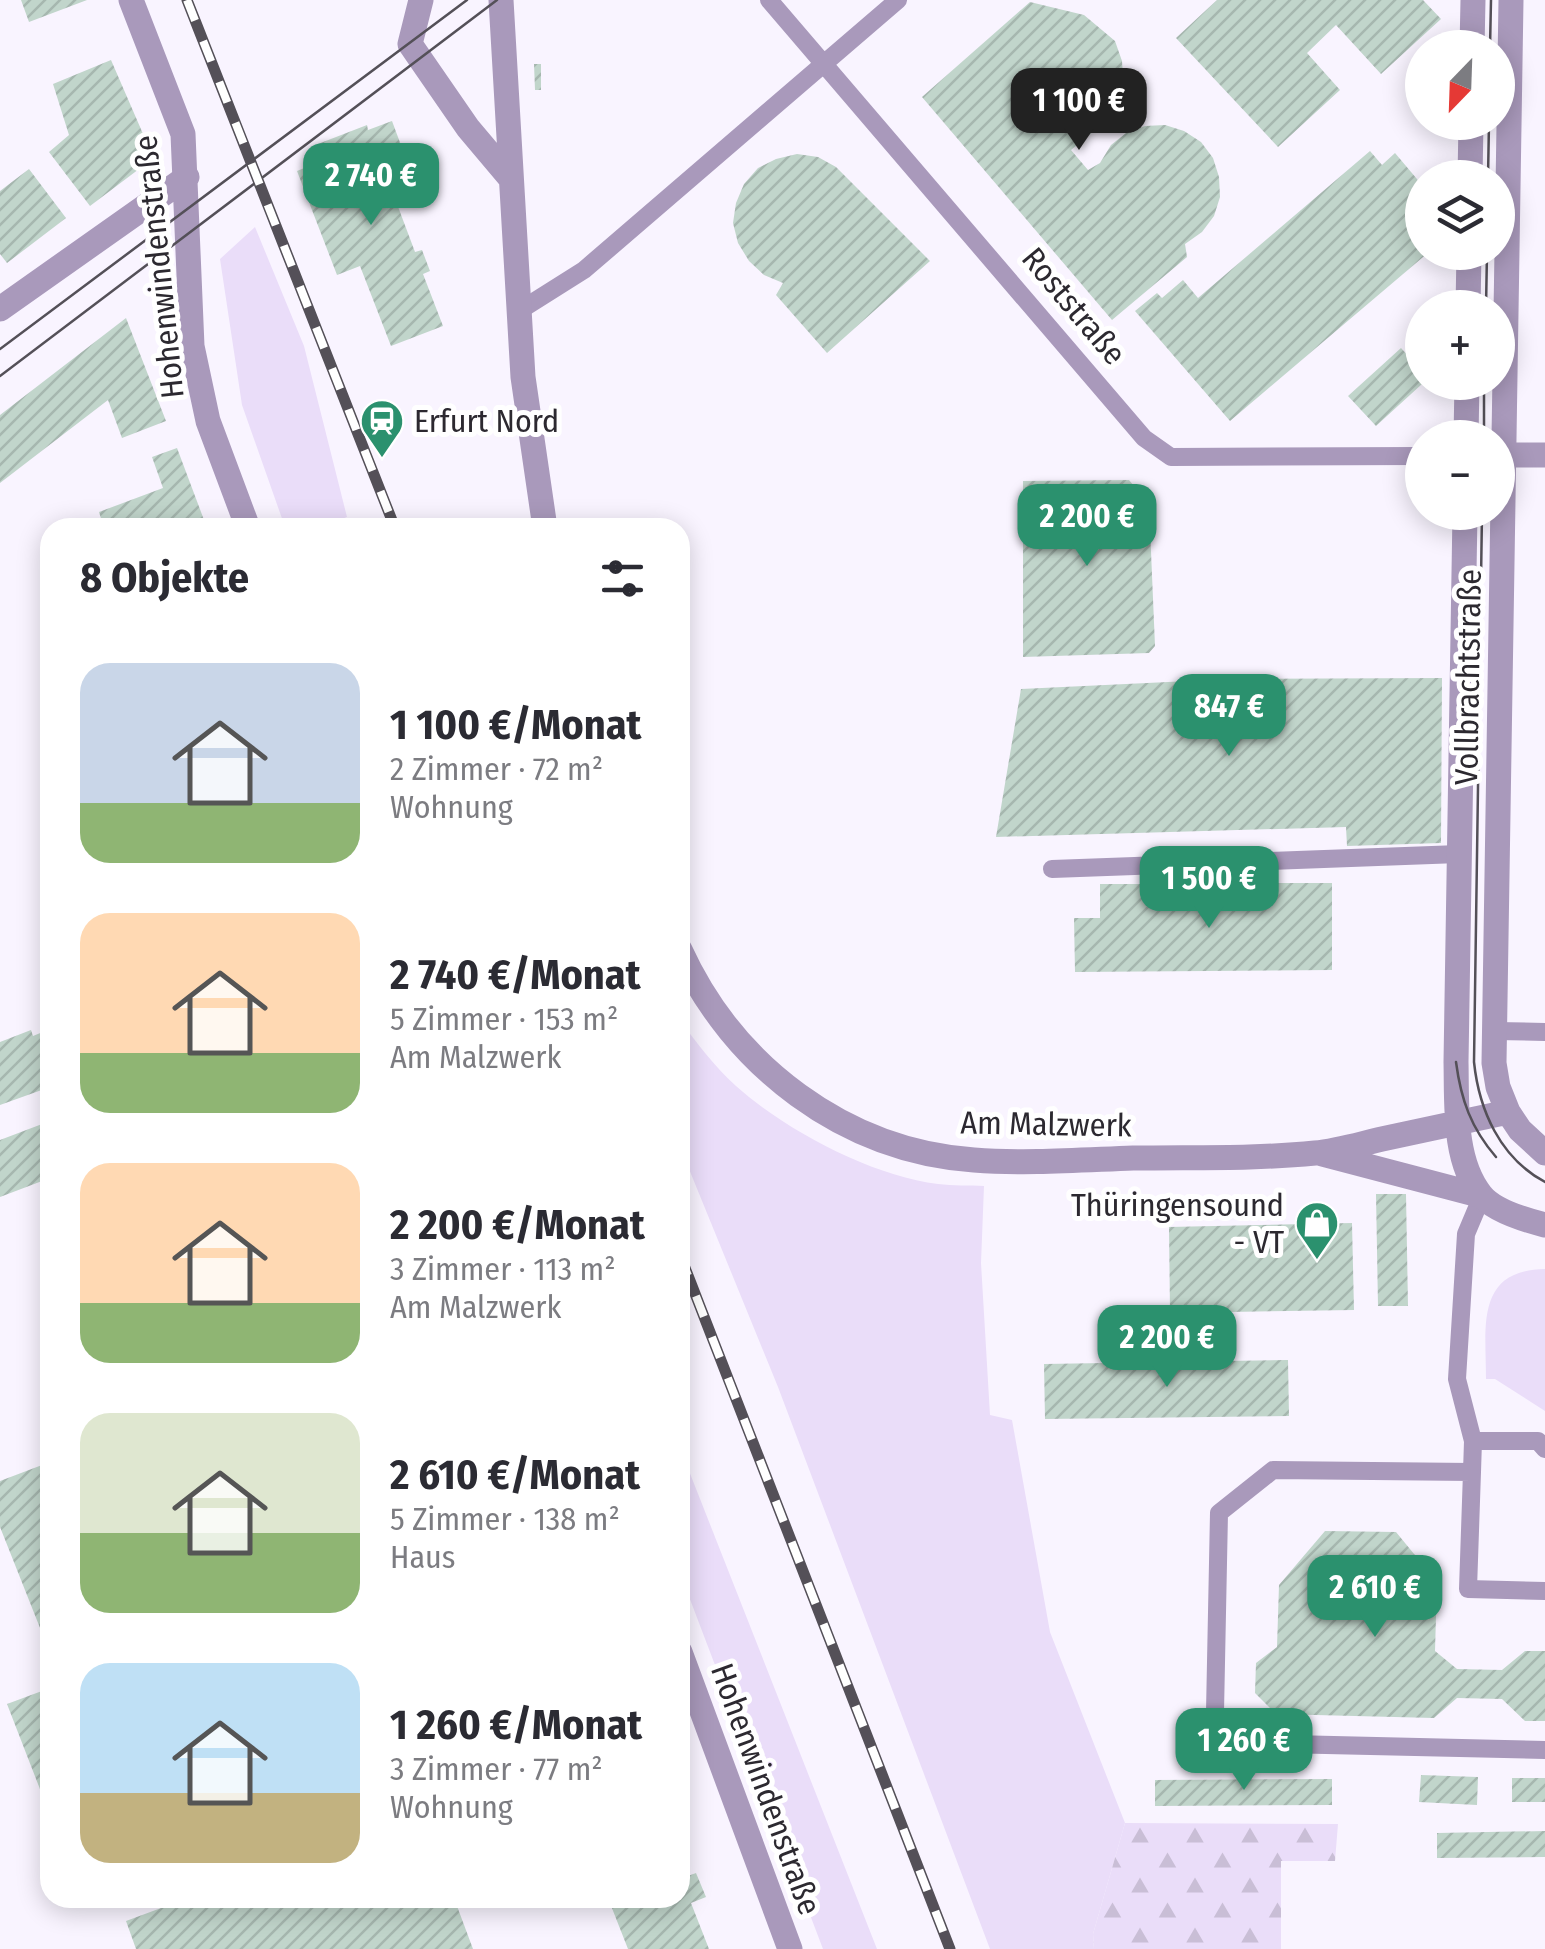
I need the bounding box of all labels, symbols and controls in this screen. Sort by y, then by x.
north arrow [1405,30,1515,140]
map controls [1405,30,1515,530]
pin: 1 100 € [987,68,1171,153]
text: 1 100 € [1033,81,1125,119]
street label: Hohenwindenstraße [126,134,192,400]
pin: 2 740 € [279,143,463,228]
text: 2 740 € [325,156,417,194]
button: layers [1405,160,1515,270]
street label: Roststraße [1014,240,1134,372]
button: + [1405,290,1515,400]
station icon: Erfurt Nord [359,398,405,459]
place label: Erfurt Nord [414,402,559,440]
button: − [1405,420,1515,530]
pin: 2 200 € [995,484,1179,569]
text: 2 200 € [1039,497,1135,535]
icon: filters [595,551,650,606]
text: 8 Objekte [80,553,249,603]
street label: Vollbrachtstraße [1447,569,1489,785]
pin: 847 € [1159,674,1299,759]
text: 847 € [1194,687,1264,725]
text: 1 100 €/Monat [390,700,641,750]
icon: home [160,703,280,823]
text: 2 Zimmer · 72 m² [390,750,603,788]
text: Wohnung [390,788,513,826]
pin: 1 500 € [1117,846,1301,931]
text: 1 500 € [1162,859,1256,897]
text: 2 740 €/Monat [390,950,641,1000]
icon: home [160,953,280,1073]
text: 5 Zimmer · 153 m² [390,1000,618,1038]
text: Am Malzwerk [390,1038,561,1076]
street label: Am Malzwerk [960,1104,1132,1144]
place label: Thüringensound - VT [1071,1186,1284,1261]
text: 2 200 €/Monat [390,1200,645,1250]
shop icon: Thüringensound - VT [1294,1200,1340,1261]
icon: home [160,1203,280,1323]
text: 3 Zimmer · 113 m² [390,1250,616,1288]
text: Am Malzwerk [390,1288,561,1326]
pin: 2 200 € [1075,1305,1259,1390]
text: 2 200 € [1119,1318,1215,1356]
text: 2 610 €/Monat [390,1450,640,1500]
icon: home [160,1453,280,1573]
text: 5 Zimmer · 138 m² [390,1500,620,1538]
text: Haus [390,1538,455,1576]
pin: 2 610 € [1283,1555,1467,1640]
text: 2 610 € [1329,1568,1421,1606]
street label: Hohenwindenstraße [703,1658,829,1920]
text: 1 260 €/Monat [390,1700,642,1750]
icon: home [160,1703,280,1823]
pin: 1 260 € [1152,1708,1336,1793]
text: 1 260 € [1197,1721,1291,1759]
text: 3 Zimmer · 77 m² [390,1750,603,1788]
text: Wohnung [390,1788,513,1826]

